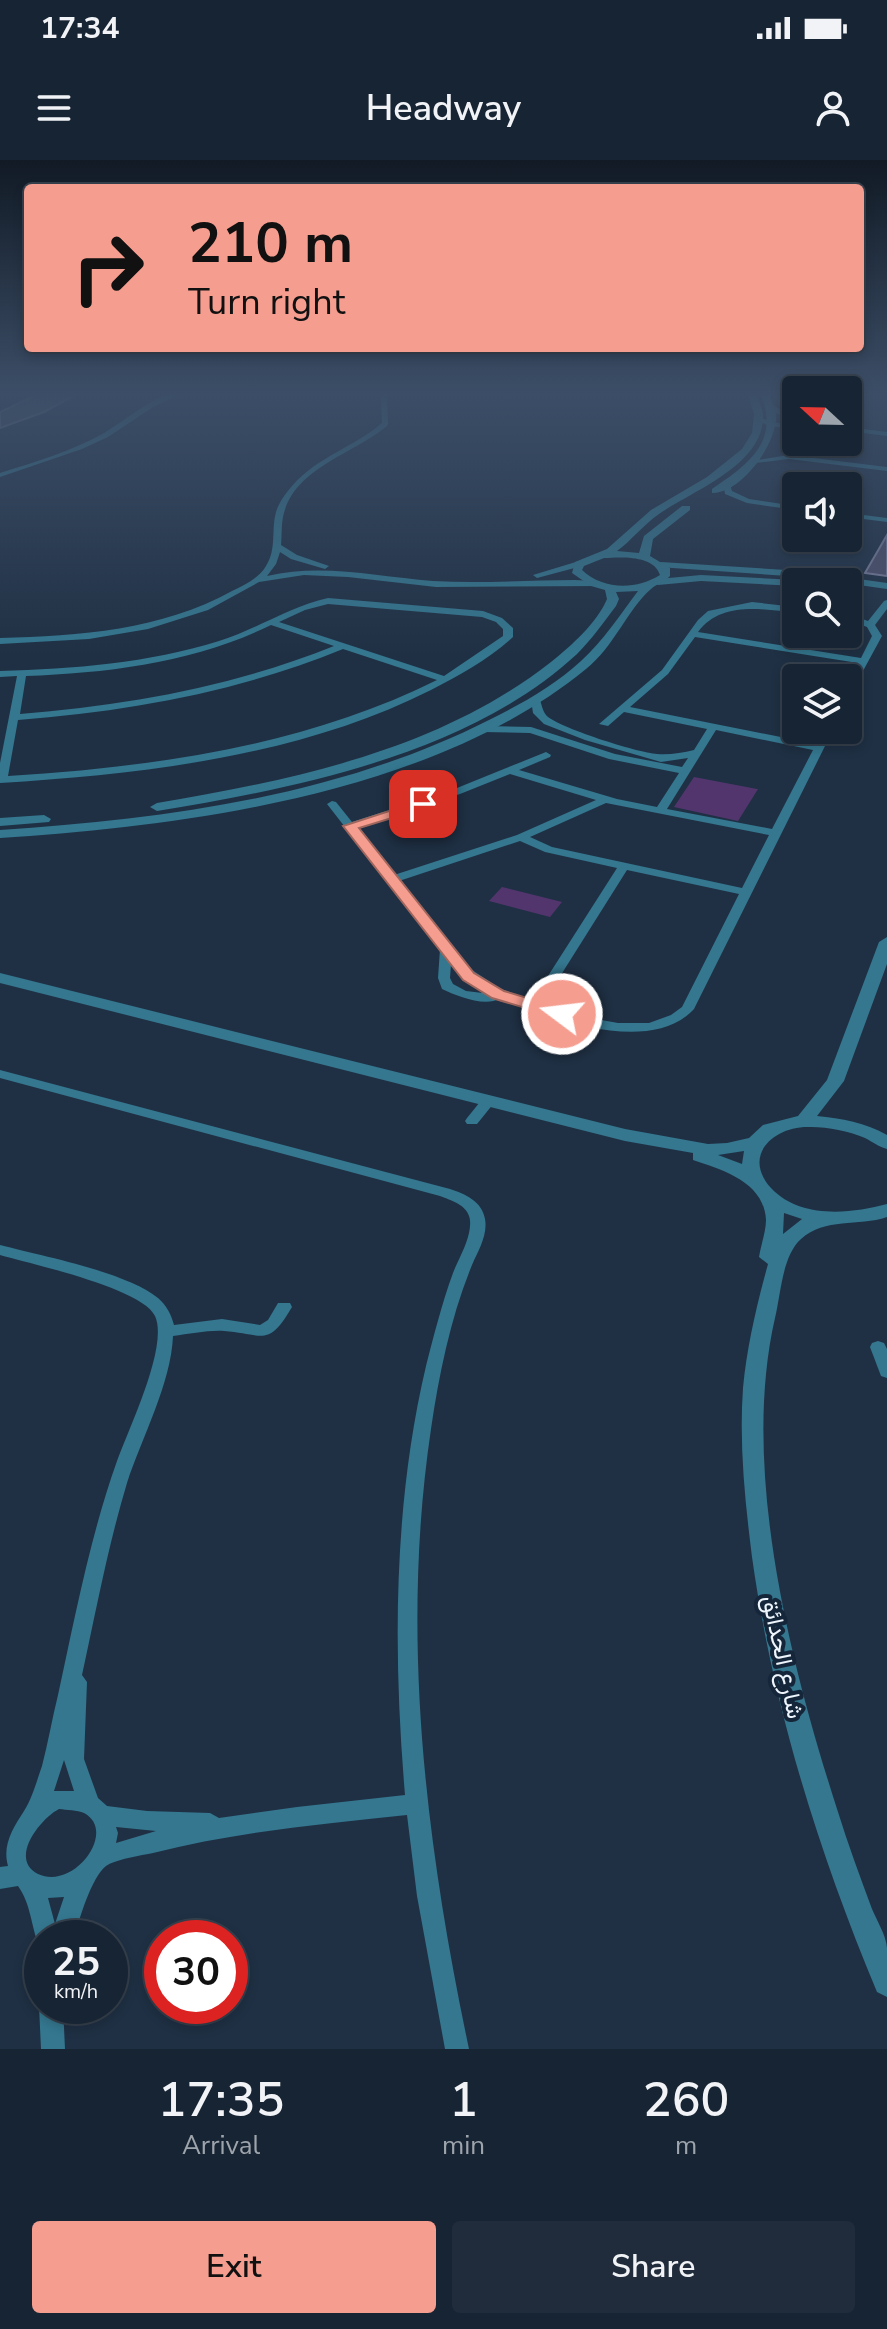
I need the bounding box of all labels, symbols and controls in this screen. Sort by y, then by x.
text: 17:34 [40,8,119,49]
text: Headway [366,84,521,133]
icon: menu [32,86,76,130]
icon: person [811,86,855,130]
text: 210 m [188,205,353,282]
icon: right [56,216,160,320]
text: Turn right [188,278,345,327]
north arrow [782,376,862,456]
map controls [782,376,862,744]
button: sound [782,472,862,552]
button: search [782,568,862,648]
button: layers [782,664,862,744]
pin [389,770,457,838]
icon: arrive [401,782,445,826]
position arrow [520,972,604,1056]
street label: شارع الحدائق [754,1592,812,1722]
speed limit sign: 30 [144,1920,248,2024]
text: 25 [52,1935,100,1989]
text: km/h [54,1978,98,2005]
text: 17:35 [158,2067,284,2133]
text: 1 [449,2067,478,2133]
text: 260 [643,2067,729,2133]
text: Arrival [182,2128,260,2163]
text: min [442,2128,485,2163]
text: m [675,2128,697,2163]
button: Exit [32,2221,436,2313]
button: Share [452,2221,855,2313]

